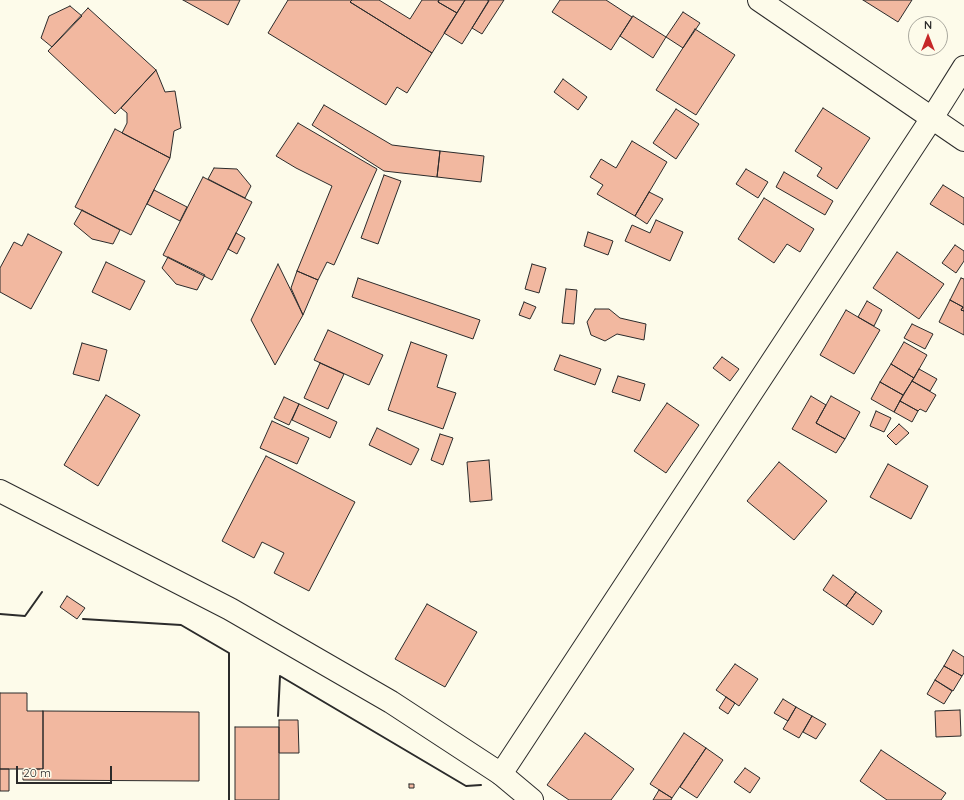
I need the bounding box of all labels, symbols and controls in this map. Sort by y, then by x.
north arrow [908,16,948,56]
text: N [924,18,932,32]
scale bar [18,758,114,784]
text: 20 m [23,765,51,780]

